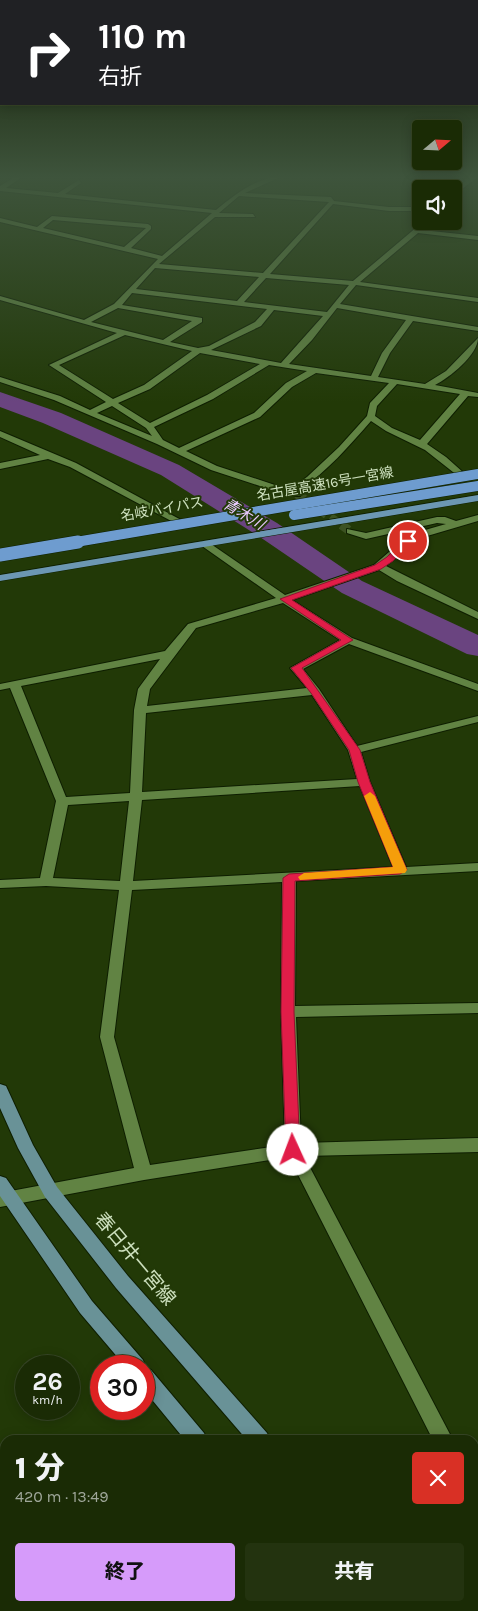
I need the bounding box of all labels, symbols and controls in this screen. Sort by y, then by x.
text: 110 m [98,16,187,57]
icon: right [15,20,80,85]
text: 右折 [98,64,142,90]
north arrow [412,120,462,170]
map controls [412,120,462,230]
button: sound [412,180,462,230]
street label: 名古屋高速16号一宮線 [255,464,395,504]
street label: 名岐バイパス [119,493,205,525]
water label: 青木川 [220,495,270,534]
pin [387,520,429,562]
icon: arrive [394,527,422,555]
position arrow [266,1123,318,1175]
street label: 春日井一宮線 [90,1208,180,1310]
speed limit sign: 30 [90,1355,155,1420]
text: 26 [32,1367,63,1396]
text: km/h [32,1393,63,1407]
text: 1 分 [15,1450,65,1486]
button: close [412,1452,464,1504]
text: 420 m · 13:49 [15,1487,109,1506]
button: 終了 [15,1543,235,1601]
button: 共有 [245,1543,464,1601]

